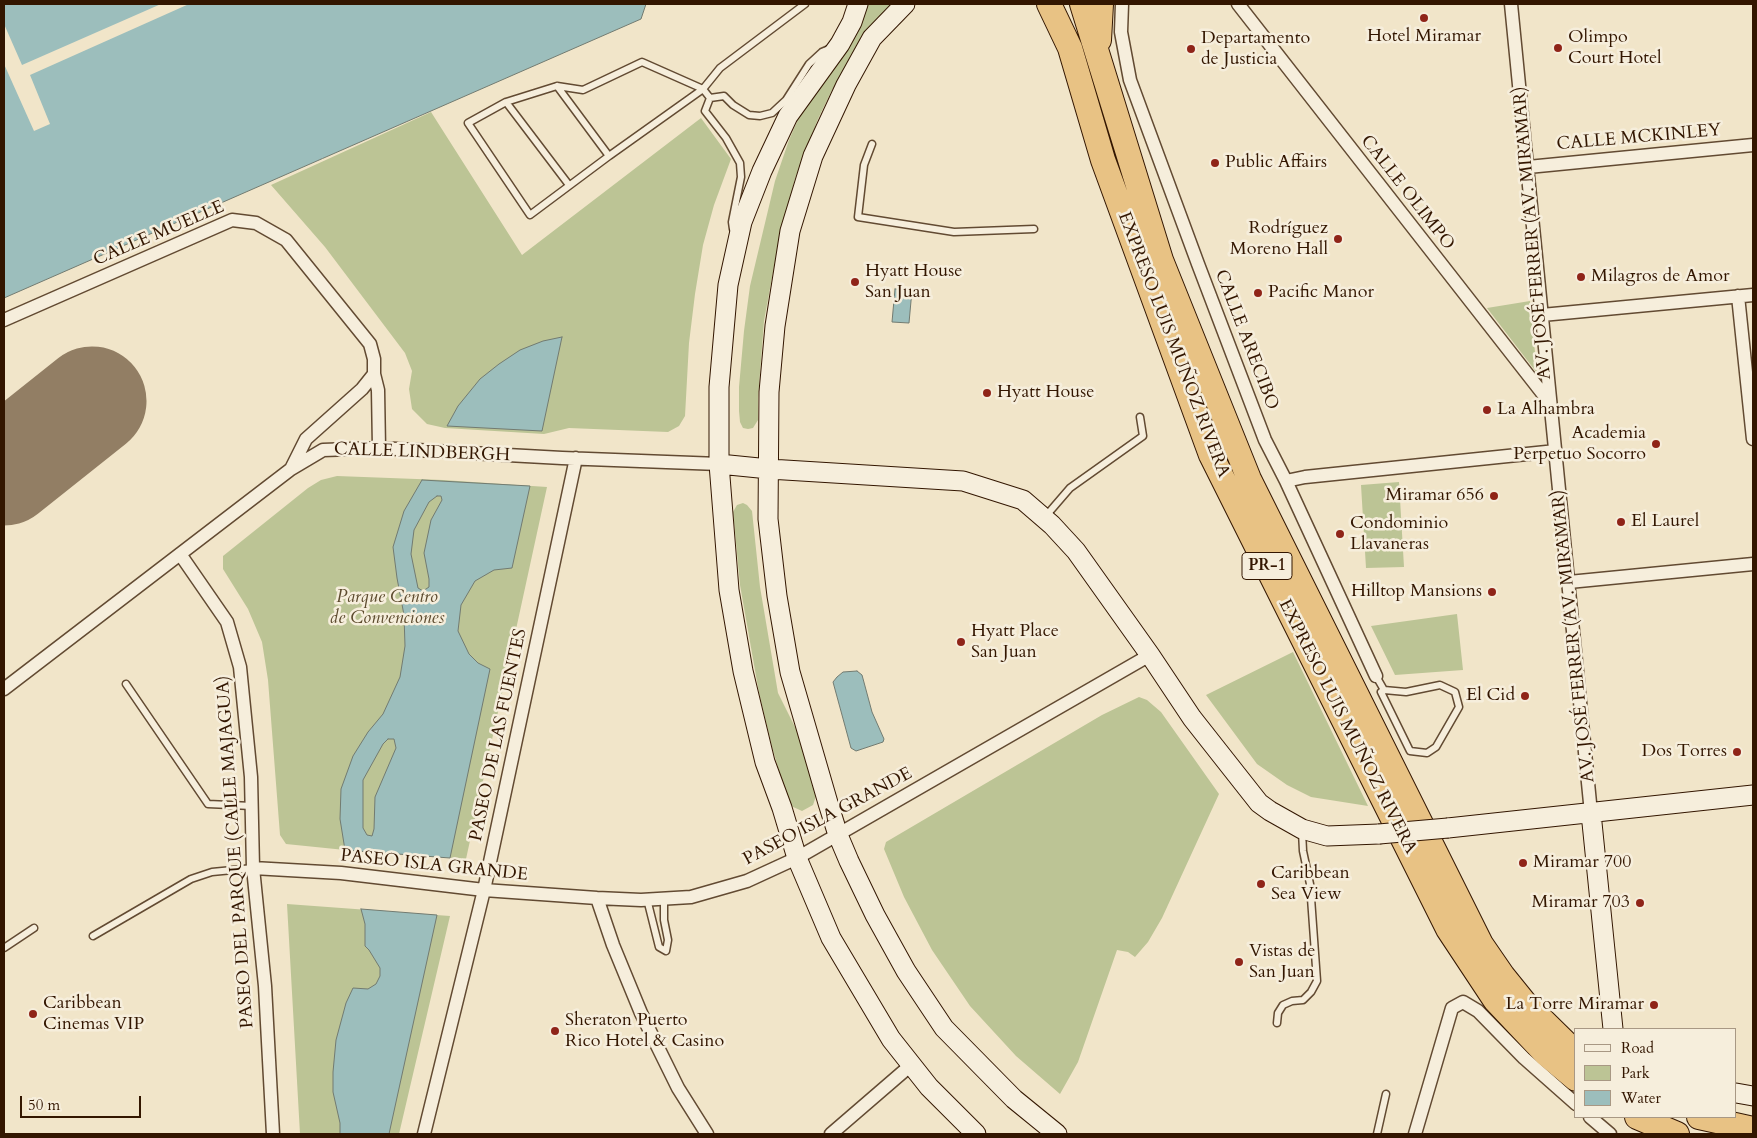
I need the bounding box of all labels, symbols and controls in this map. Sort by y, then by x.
marker: Hotel Miramar [1418,12,1430,24]
place label: Hotel Miramar [1367,26,1481,48]
place label: Olimpo Court Hotel [1568,27,1662,70]
place label: Departamento de Justicia [1201,28,1310,70]
marker: Olimpo Court Hotel [1552,42,1564,54]
marker: Departamento de Justicia [1185,43,1197,55]
street label: AV. JOSÉ FERRER (AV. MIRAMAR) [1509,85,1557,381]
street label: CALLE MCKINLEY [1556,120,1722,156]
street label: CALLE OLIMPO [1355,131,1459,255]
place label: Public Affairs [1225,152,1327,174]
marker: Public Affairs [1209,157,1221,169]
street label: CALLE MUELLE [90,197,228,271]
street label: EXPRESO LUIS MUÑOZ RIVERA [1112,209,1234,481]
place label: Rodríguez Moreno Hall [1230,218,1328,260]
marker: Rodríguez Moreno Hall [1332,233,1344,245]
place label: Hyatt House San Juan [865,261,962,304]
place label: Milagros de Amor [1591,266,1730,288]
street label: CALLE ARECIBO [1209,267,1283,413]
marker: Milagros de Amor [1575,271,1587,283]
marker: Hyatt House San Juan [849,276,861,288]
place label: Pacific Manor [1268,282,1374,304]
marker: Pacific Manor [1252,287,1264,299]
place label: Hyatt House [997,382,1094,404]
marker: Hyatt House [981,387,993,399]
place label: La Alhambra [1497,399,1595,421]
marker: La Alhambra [1481,404,1493,416]
place label: Academia Perpetuo Socorro [1513,423,1646,466]
marker: Academia Perpetuo Socorro [1650,438,1662,450]
street label: CALLE LINDBERGH [333,439,511,467]
place label: Miramar 656 [1386,485,1484,507]
street label: AV. JOSÉ FERRER (AV. MIRAMAR) [1548,489,1600,783]
marker: Miramar 656 [1488,490,1500,502]
place label: El Laurel [1631,511,1699,533]
place label: Condominio Llavaneras [1350,513,1448,556]
marker: El Laurel [1615,516,1627,528]
marker: Condominio Llavaneras [1334,528,1346,540]
road number: PR-1 [1242,552,1292,580]
place label: Hilltop Mansions [1351,581,1482,603]
marker: Hilltop Mansions [1486,586,1498,598]
park label: Parque Centro de Convenciones [329,587,445,630]
street label: EXPRESO LUIS MUÑOZ RIVERA [1273,596,1421,858]
place label: Hyatt Place San Juan [971,621,1059,664]
street label: PASEO DE LAS FUENTES [466,627,532,843]
marker: Hyatt Place San Juan [955,636,967,648]
street label: PASEO DEL PARQUE (CALLE MAJAGUA) [213,675,259,1029]
place label: El Cid [1466,685,1515,707]
marker: El Cid [1519,690,1531,702]
place label: Dos Torres [1642,741,1727,763]
marker: Dos Torres [1731,746,1743,758]
street label: PASEO ISLA GRANDE [740,763,916,871]
street label: PASEO ISLA GRANDE [339,845,529,887]
place label: Miramar 700 [1533,852,1631,874]
marker: Miramar 700 [1517,857,1529,869]
place label: Caribbean Sea View [1271,863,1350,906]
marker: Caribbean Sea View [1255,878,1267,890]
place label: Miramar 703 [1532,892,1630,914]
marker: Miramar 703 [1634,897,1646,909]
place label: Vistas de San Juan [1249,941,1315,984]
marker: Vistas de San Juan [1233,956,1245,968]
place label: Caribbean Cinemas VIP [43,993,144,1036]
place label: La Torre Miramar [1506,994,1644,1016]
marker: La Torre Miramar [1648,999,1660,1011]
marker: Caribbean Cinemas VIP [27,1008,39,1020]
place label: Sheraton Puerto Rico Hotel & Casino [565,1010,724,1052]
marker: Sheraton Puerto Rico Hotel & Casino [549,1025,561,1037]
legend [1574,1028,1737,1118]
text: Road [1621,1038,1654,1058]
text: Park [1621,1063,1650,1083]
scale bar [22,1086,144,1118]
text: Water [1621,1088,1661,1108]
text: 50 m [28,1095,60,1115]

